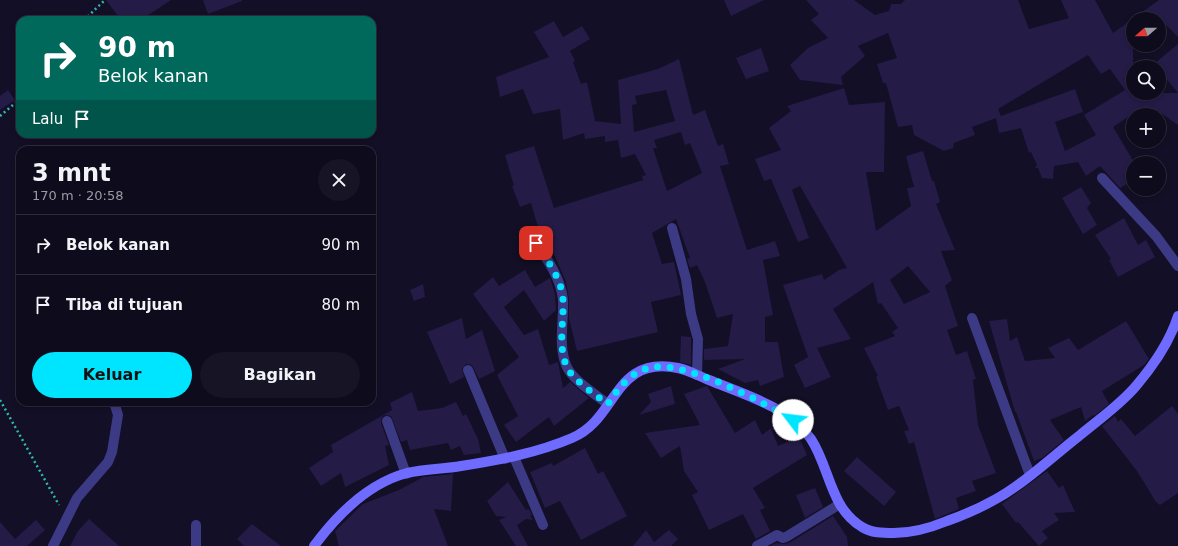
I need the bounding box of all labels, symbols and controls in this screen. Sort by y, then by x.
north arrow [1126,12,1166,52]
map controls [1126,12,1166,196]
text: 90 m [98,31,176,64]
icon: right [32,32,84,84]
button: search [1126,60,1166,100]
text: Belok kanan [98,65,209,86]
icon: arrive [71,108,93,130]
button: + [1126,108,1166,148]
text: Lalu [32,110,63,128]
button: − [1126,156,1166,196]
text: 3 mnt [32,159,111,187]
button: close [318,159,360,201]
text: 170 m · 20:58 [32,188,123,203]
pin [519,226,553,260]
icon: arrive [525,232,547,254]
icon: right [32,234,54,256]
text: Belok kanan [66,236,170,254]
text: 90 m [322,236,360,254]
icon: arrive [32,294,54,316]
text: Tiba di tujuan [66,296,183,314]
text: 80 m [322,296,360,314]
button: Keluar [32,352,192,398]
button: Bagikan [200,352,360,398]
position arrow [772,399,814,441]

